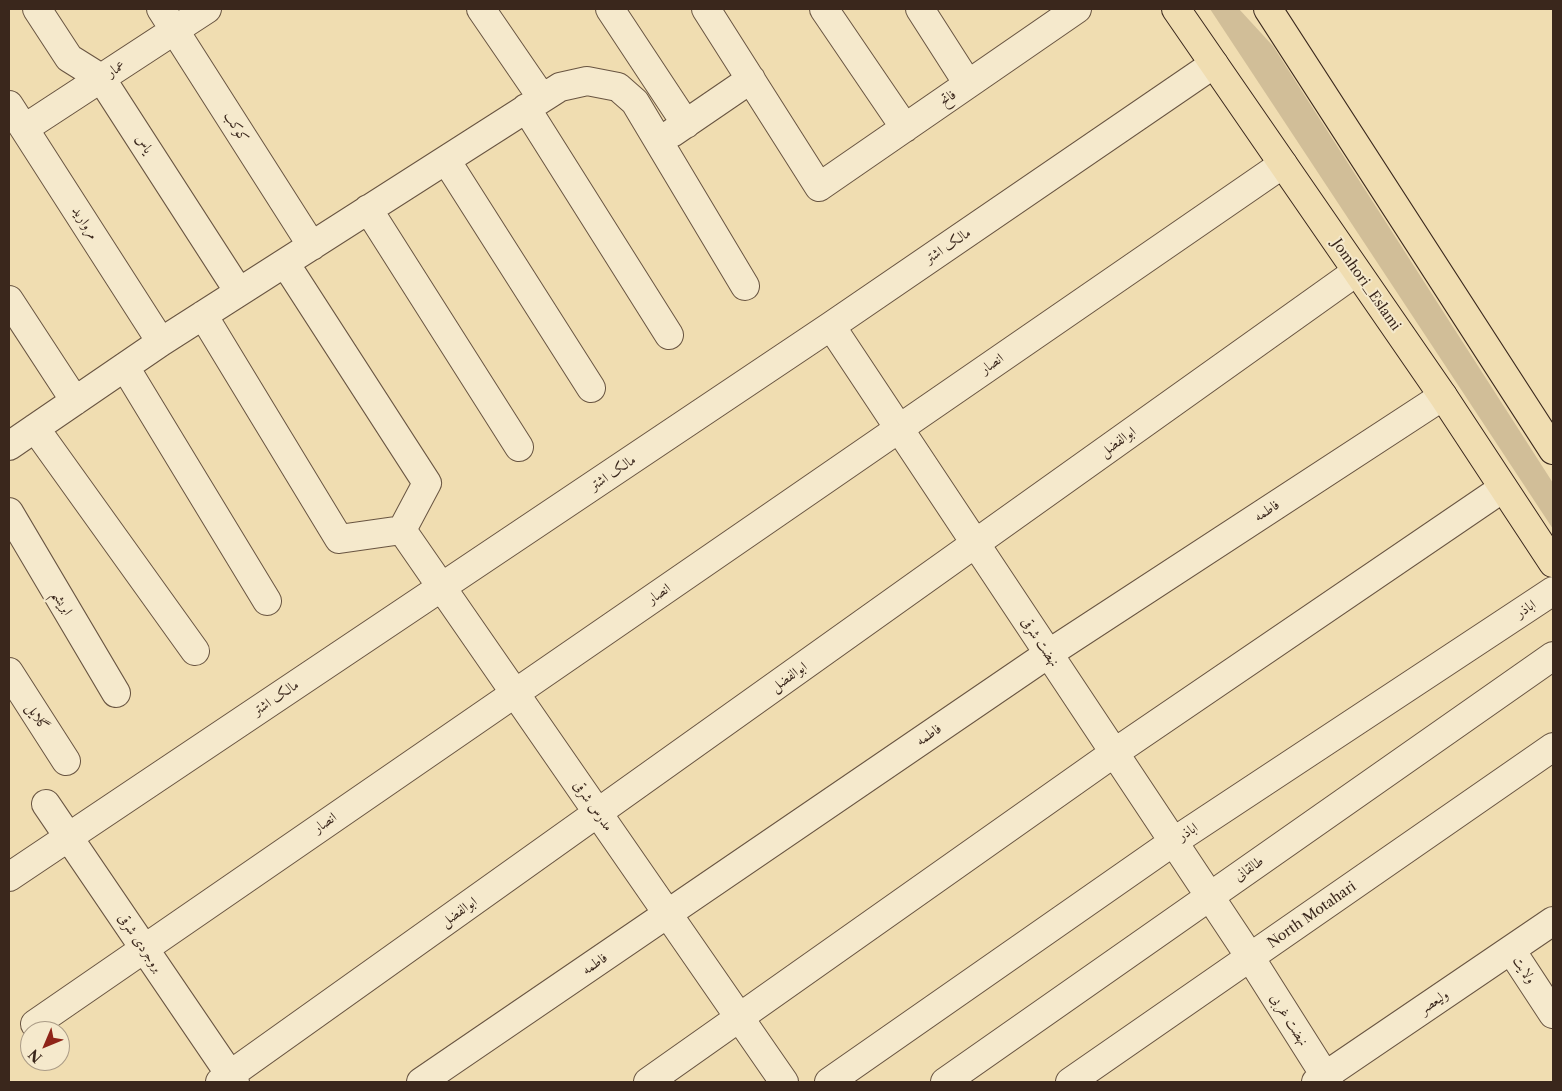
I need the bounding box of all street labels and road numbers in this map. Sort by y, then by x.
street label: عمار [104,57,128,81]
street label: فاتح [936,86,960,110]
street label: کوکب [220,108,252,146]
street label: یاس [132,131,156,157]
street label: مروارید [68,203,102,243]
street label: مالک اشتر [922,225,974,267]
street label: Jomhori_Eslami [1328,236,1404,334]
street label: انصار [977,350,1007,378]
street label: ابوالفضل [1097,423,1139,461]
street label: مالک اشتر [587,452,639,494]
street label: فاطمه [1251,497,1283,525]
street label: انصار [644,580,674,608]
street label: ابریشم [48,588,76,618]
street label: اباذر [1513,596,1539,622]
street label: نهضت شرقی [1017,614,1063,670]
street label: ابوالفضل [768,659,810,695]
street label: مالک اشتر [250,677,302,719]
street label: گلایل [22,700,52,734]
street label: فاطمه [913,720,945,750]
street label: مدرس شرقی [570,778,616,834]
street label: انصار [310,809,340,837]
street label: اباذر [1175,819,1201,845]
street label: طالقانی [1231,853,1267,885]
street label: North Motahari [1265,878,1359,952]
street label: ابوالفضل [438,894,480,930]
street label: بروجردی شرقی [114,910,166,976]
street label: فاطمه [579,949,611,979]
street label: ولایت [1509,953,1539,987]
street label: ولیعصر [1416,986,1452,1018]
street label: نهضت غربی [1266,991,1312,1049]

